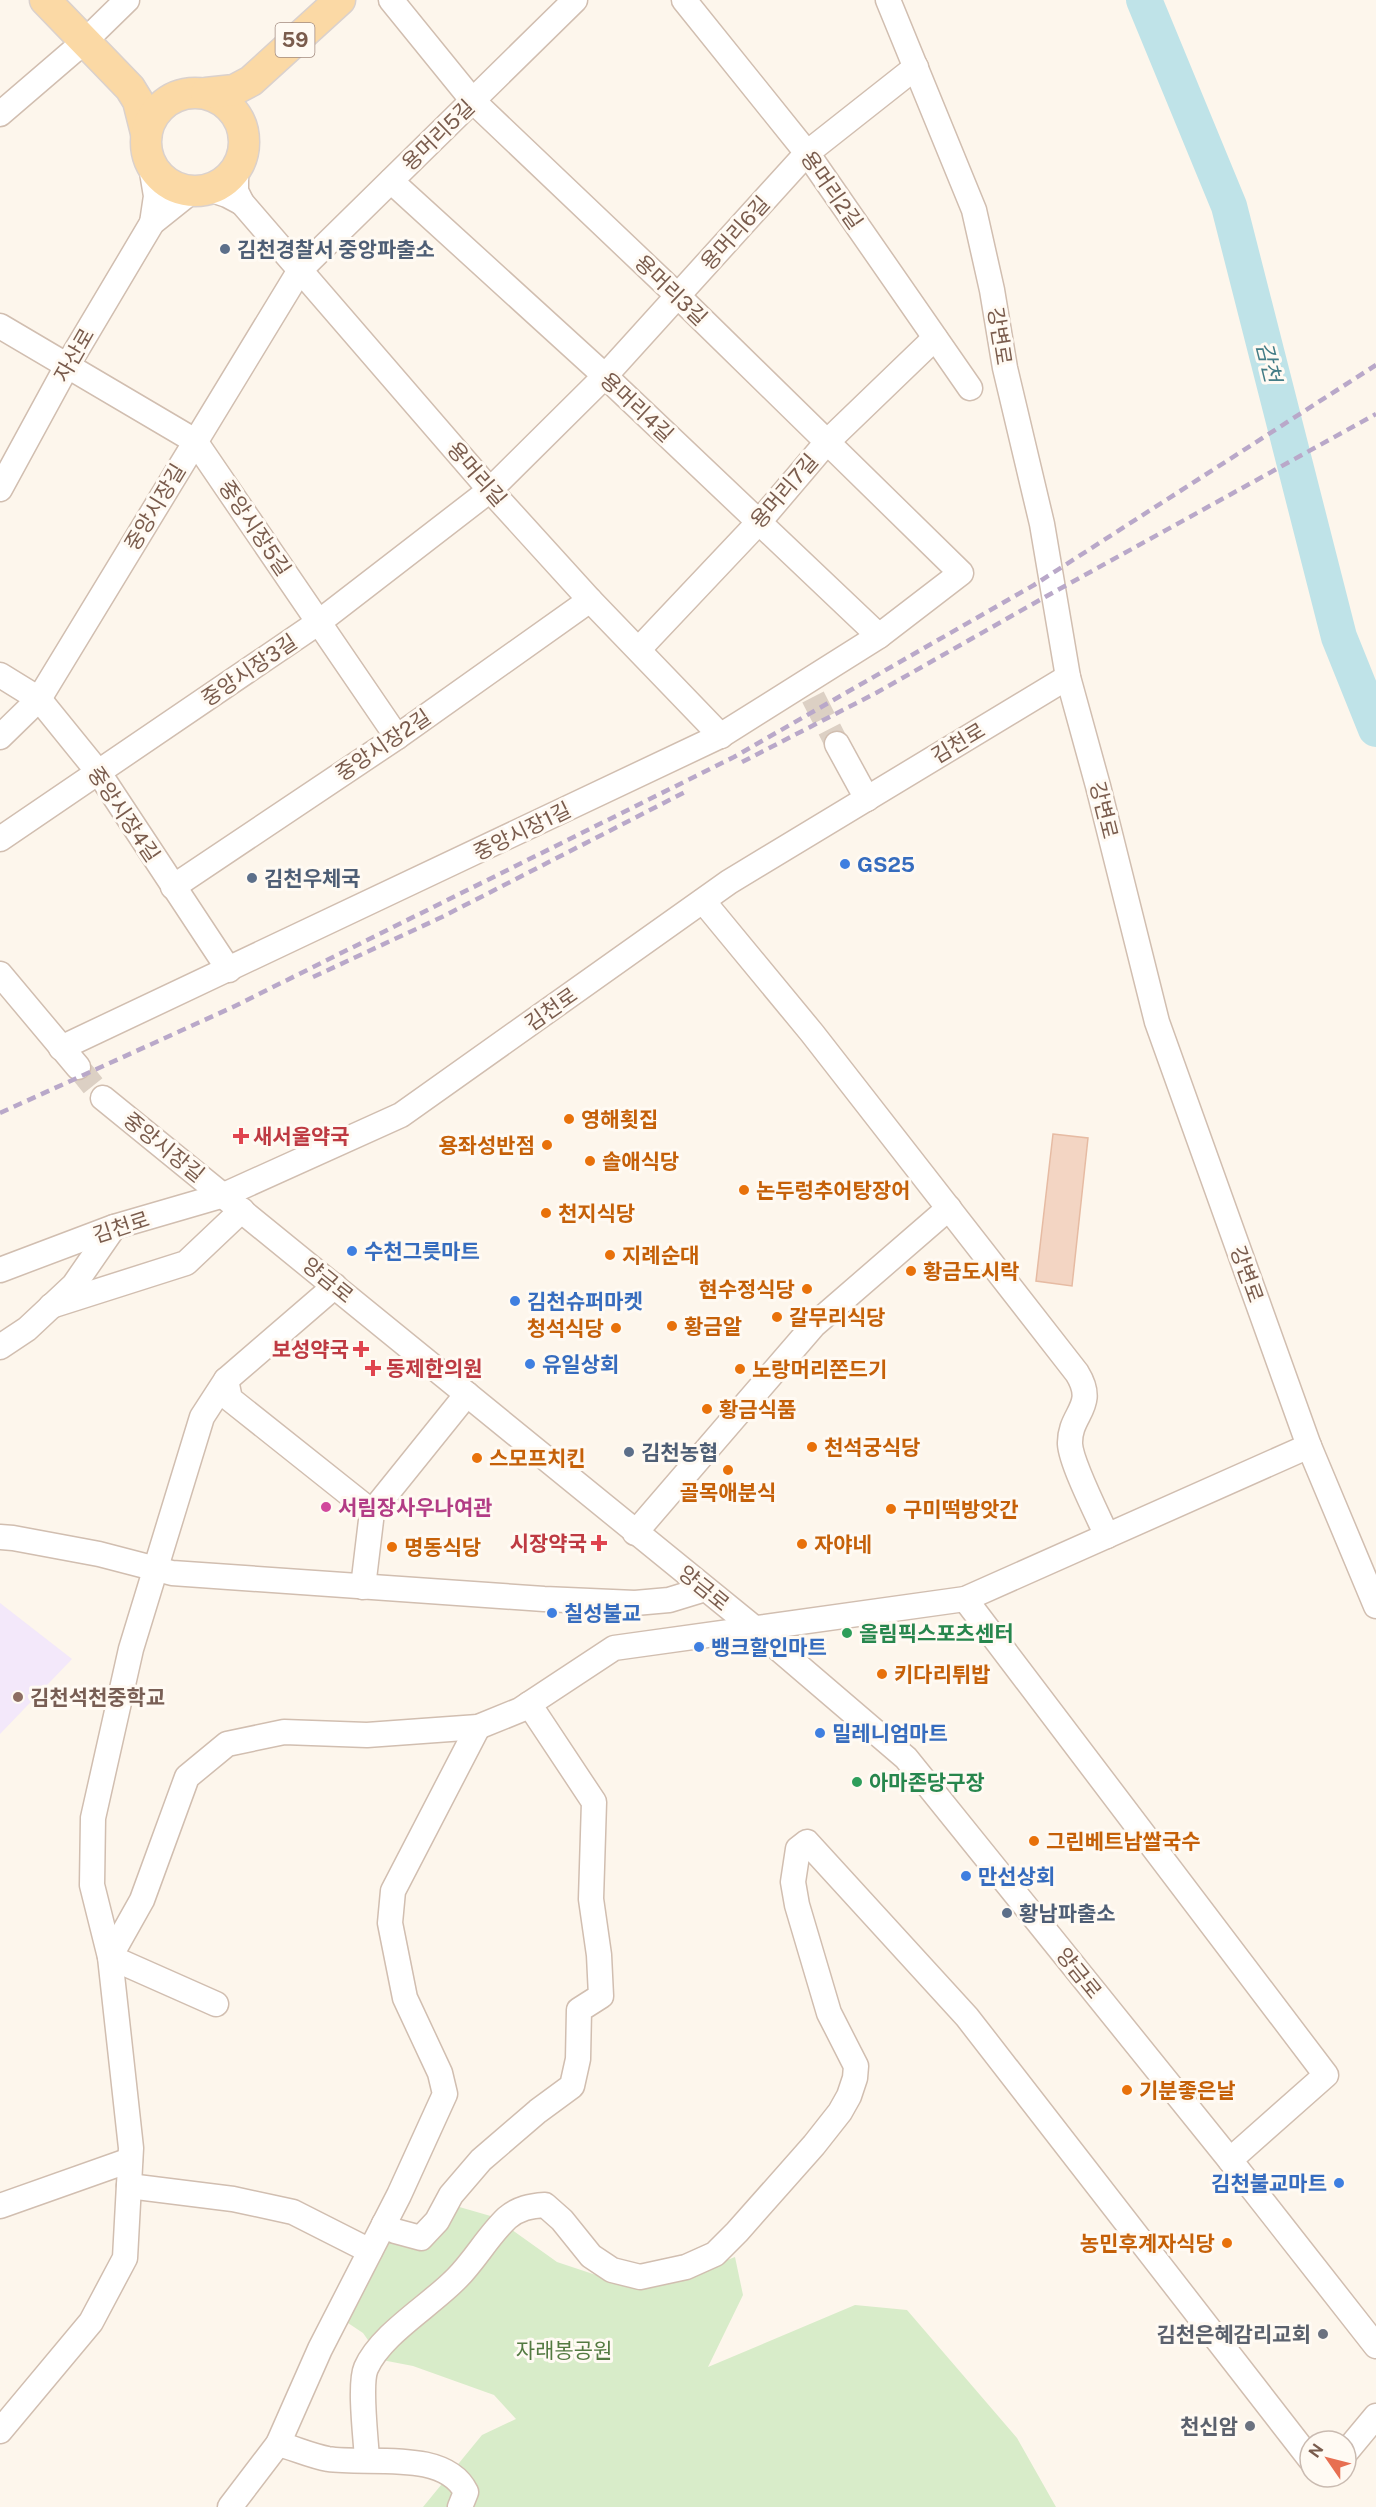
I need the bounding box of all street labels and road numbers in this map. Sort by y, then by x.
road number: 59 [276,23,314,57]
street label: 용머리5길 [397,94,479,176]
street label: 용머리2길 [796,146,868,234]
street label: 용머리6길 [695,191,775,275]
street label: 용머리3길 [630,250,712,330]
street label: 강변로 [983,305,1017,367]
street label: 자산로 [49,324,99,386]
street label: 용머리4길 [595,367,679,447]
street label: 용머리길 [442,437,512,511]
street label: 용머리7길 [745,449,823,533]
street label: 중앙시장길 [119,459,191,555]
street label: 중앙시장5길 [214,475,296,581]
street label: 중앙시장3길 [196,629,302,711]
street label: 중앙시장2길 [331,704,435,786]
street label: 김천로 [927,717,989,769]
street label: 중앙시장4길 [83,761,165,867]
street label: 강변로 [1085,779,1123,841]
street label: 중앙시장1길 [469,797,575,865]
street label: 김천로 [520,982,582,1036]
street label: 중앙시장길 [119,1107,209,1187]
street label: 김천로 [90,1206,152,1248]
street label: 강변로 [1225,1242,1269,1306]
street label: 양금로 [298,1252,358,1308]
street label: 양금로 [674,1560,734,1616]
street label: 양금로 [1051,1943,1107,2003]

